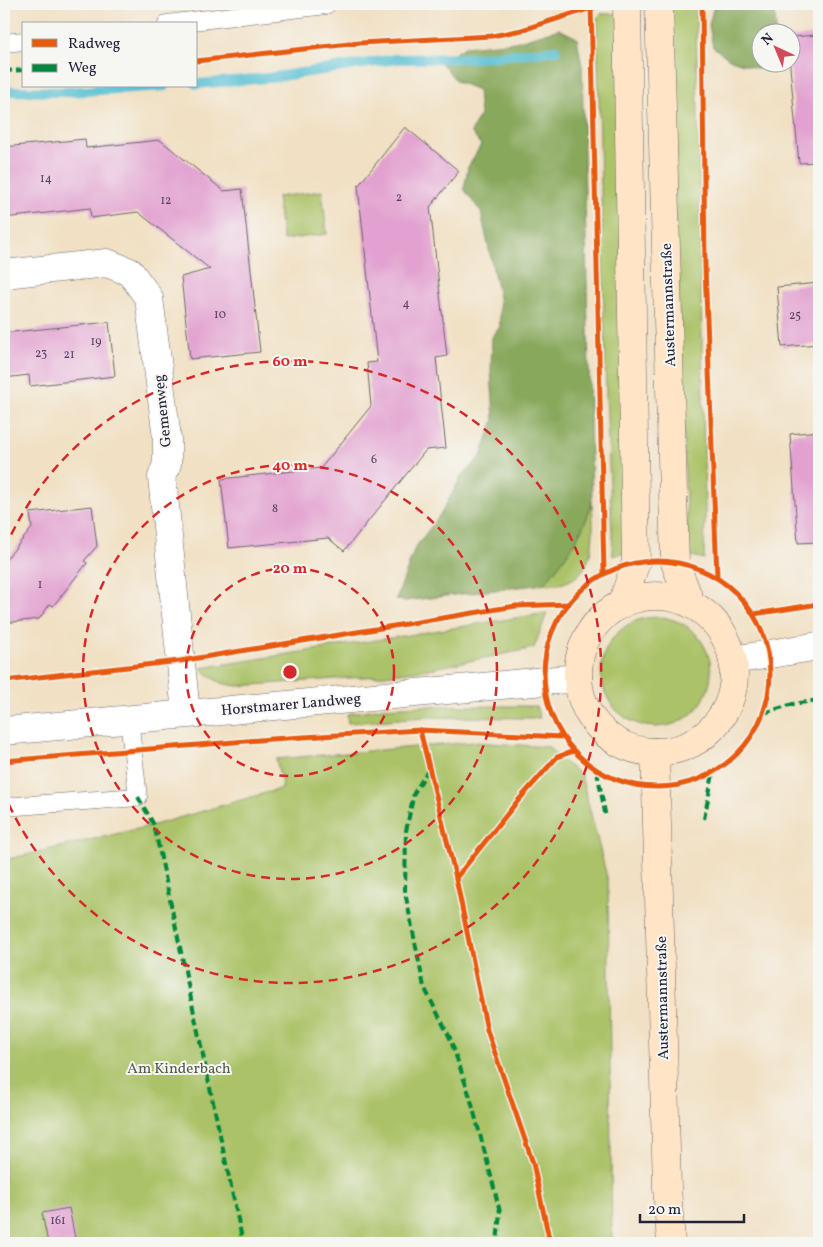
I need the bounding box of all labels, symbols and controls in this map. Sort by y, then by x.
legend [22,22,198,88]
north arrow [750,22,800,72]
text: N [758,29,778,50]
text: Radweg [68,34,121,55]
text: Weg [68,58,97,79]
house number: 14 [40,171,52,187]
house number: 2 [396,190,402,206]
house number: 12 [160,193,172,209]
street label: Austermannstraße [657,243,682,367]
house number: 4 [402,296,410,312]
house number: 10 [214,307,226,323]
house number: 25 [789,308,801,324]
house number: 19 [91,334,101,350]
house number: 23 [35,346,47,362]
house number: 21 [63,347,75,363]
text: 60 m [273,352,308,373]
street label: Gemenweg [149,373,178,448]
house number: 6 [371,452,377,468]
text: 40 m [272,456,308,477]
house number: 8 [272,501,278,517]
text: 20 m [273,559,308,580]
house number: 1 [38,577,42,593]
centre of rings [281,663,299,681]
street label: Horstmarer Landweg [220,689,362,722]
street label: Austermannstraße [652,936,675,1060]
park label: Am Kinderbach [127,1059,231,1080]
scale bar [640,1192,744,1224]
text: 20 m [648,1200,681,1221]
house number: 161 [50,1213,66,1229]

